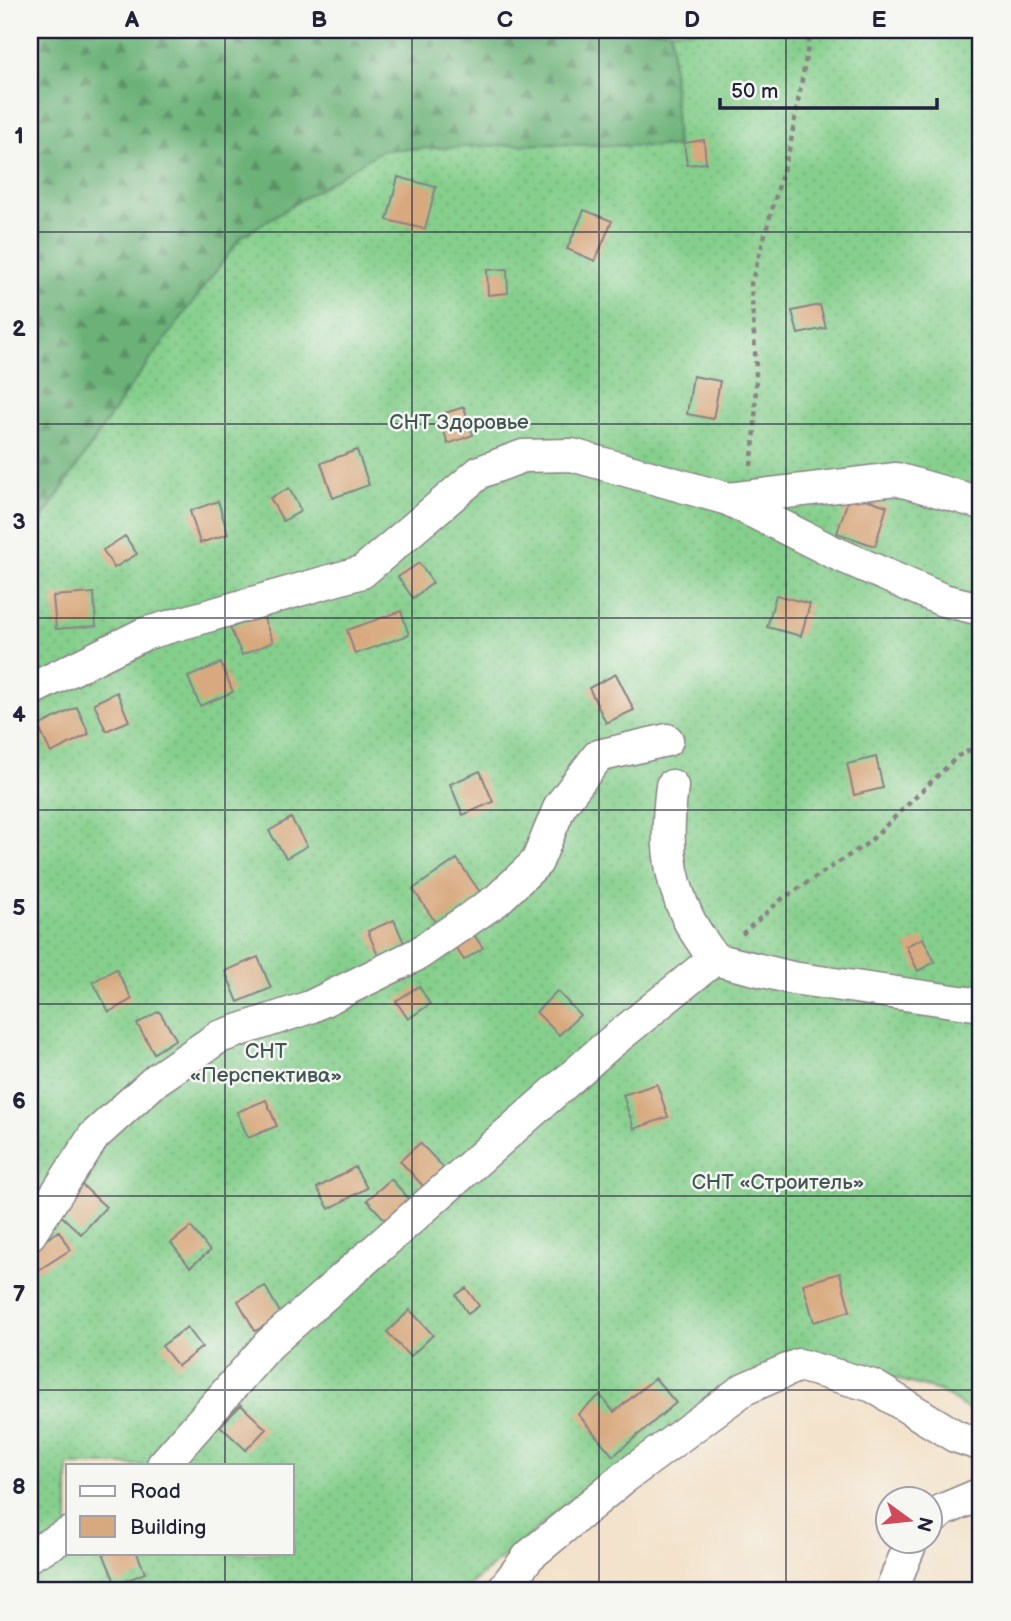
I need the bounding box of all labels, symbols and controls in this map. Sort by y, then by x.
text: A [124,6,140,34]
text: B [311,6,327,34]
text: C [497,6,513,34]
text: D [684,6,700,34]
text: E [872,6,887,34]
scale bar [720,66,937,110]
text: 50 m [731,79,778,104]
text: 1 [14,122,24,150]
text: 2 [12,315,26,343]
park label: СНТ Здоровье [389,410,529,435]
text: 3 [12,508,26,536]
text: 4 [12,701,26,729]
text: 5 [12,894,26,922]
park label: СНТ «Перспектива» [190,1039,342,1088]
text: 6 [12,1087,26,1115]
park label: СНТ «Строитель» [692,1170,864,1195]
text: 7 [13,1280,26,1308]
legend [66,1464,294,1554]
text: 8 [12,1473,26,1501]
text: Road [130,1479,181,1504]
north arrow [874,1484,944,1554]
text: N [911,1514,937,1534]
text: Building [130,1515,206,1540]

